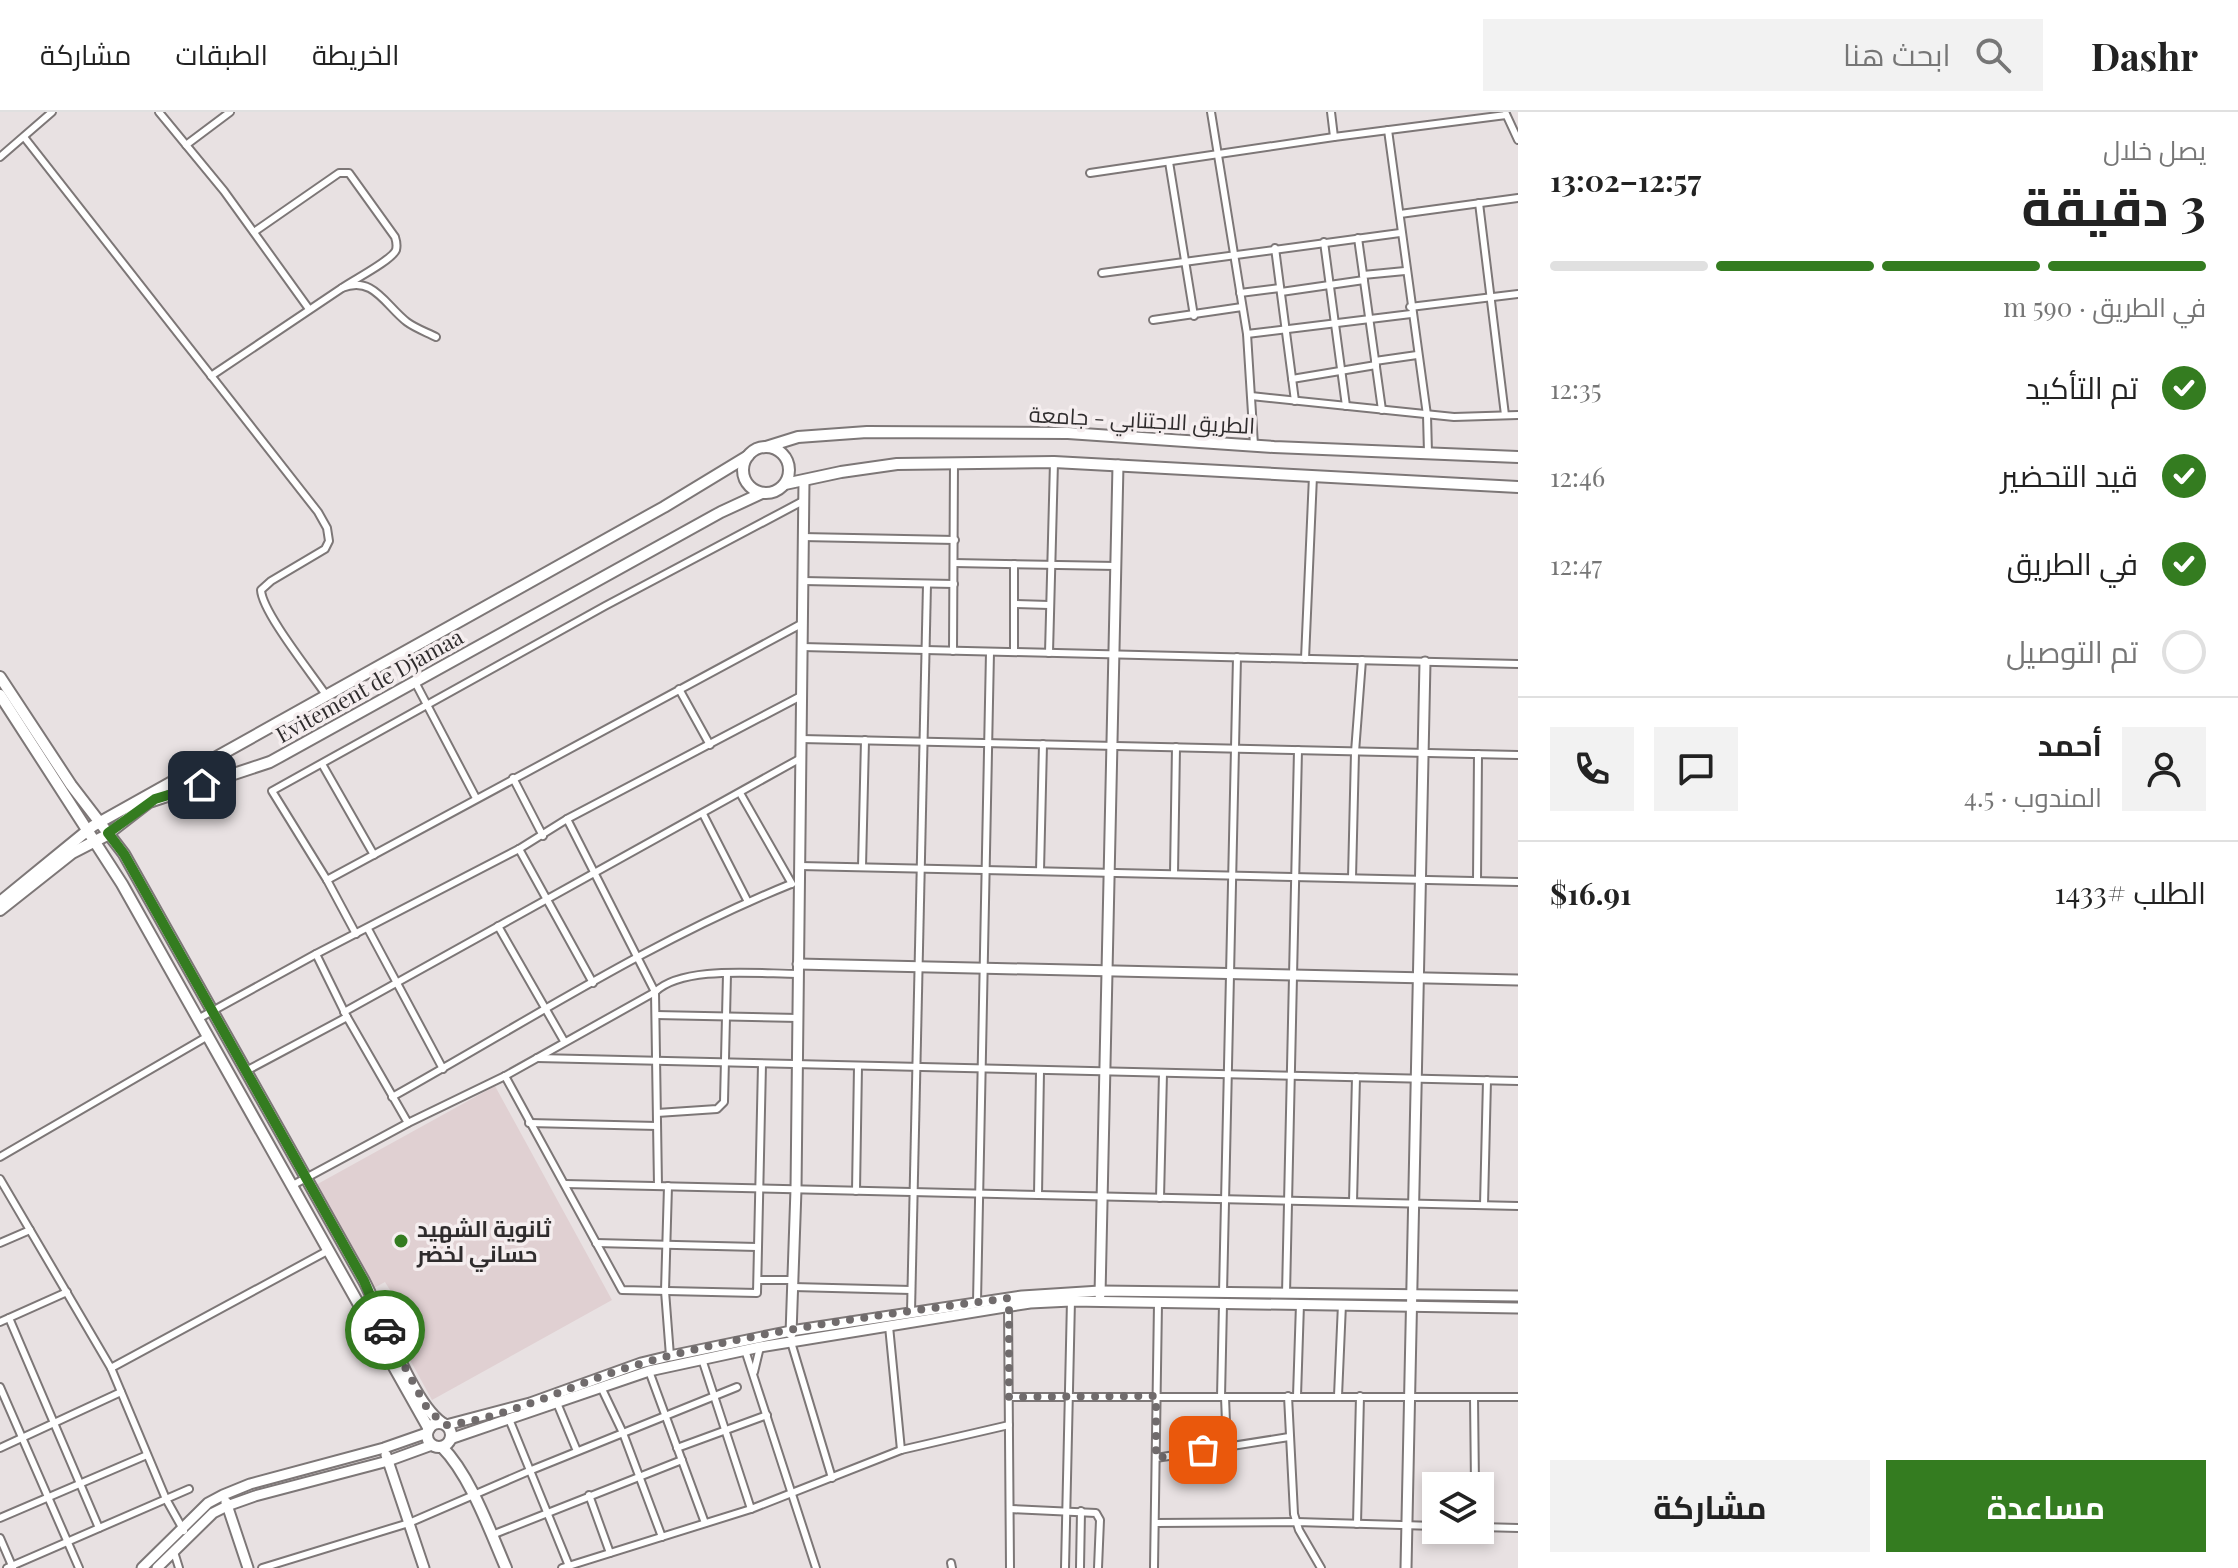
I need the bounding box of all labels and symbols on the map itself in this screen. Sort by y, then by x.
street label: الطريق الاجتنابي - جامعة [1028,398,1256,443]
street label: Evitement de Djamaa [270,621,468,749]
pin [168,751,236,819]
place label: ثانوية الشهيد حساني لخضر [416,1213,552,1272]
marker: ثانوية الشهيد حساني لخضر [392,1232,410,1250]
courier [345,1290,425,1370]
pin [1169,1416,1237,1484]

